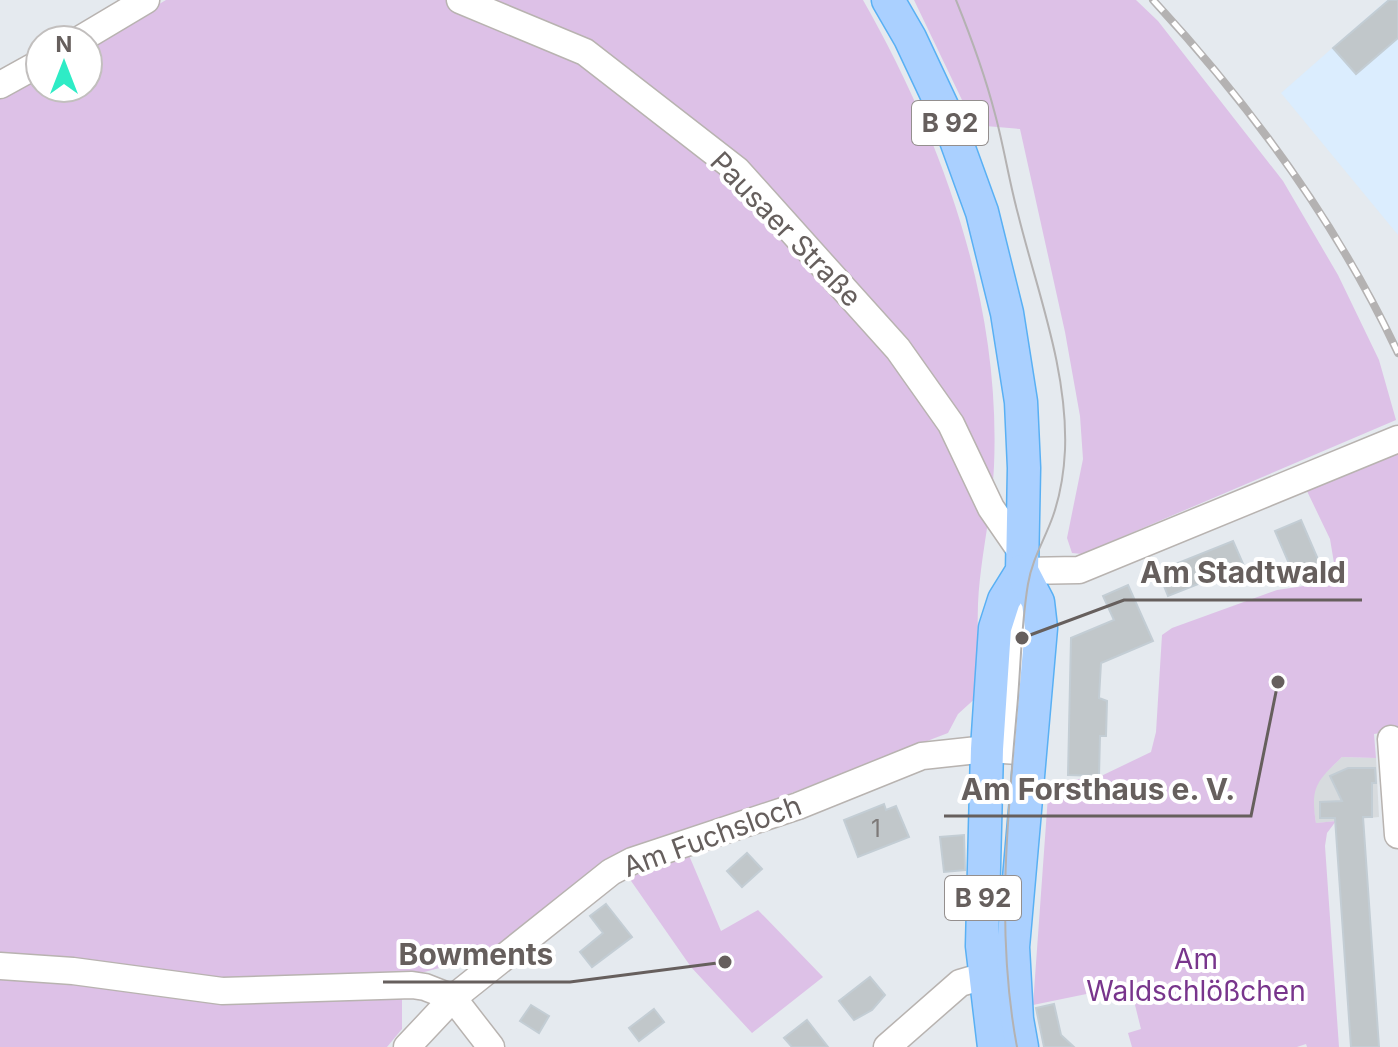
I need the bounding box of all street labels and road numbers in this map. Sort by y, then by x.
road number: B 92 [912,101,988,145]
street label: Pausaer Straße [703,144,869,314]
street label: Am Fuchsloch [618,788,806,884]
road number: B 92 [945,876,1021,920]

